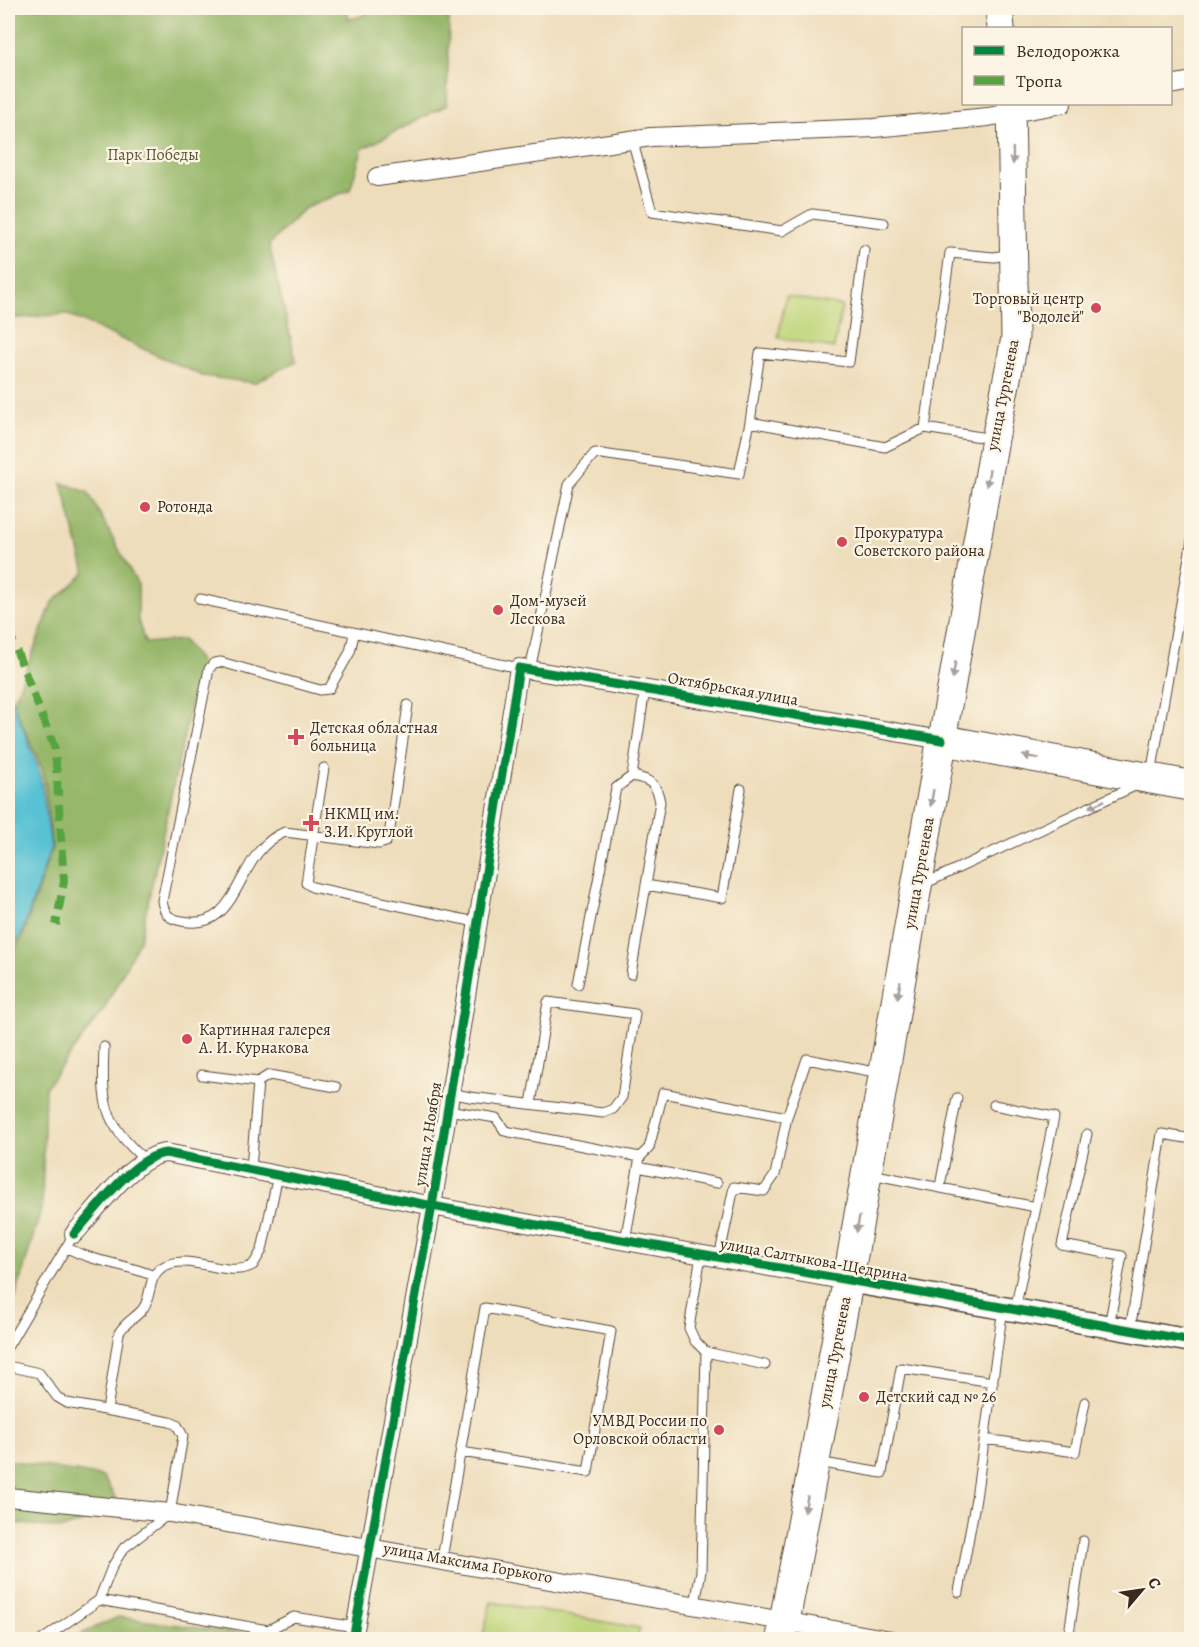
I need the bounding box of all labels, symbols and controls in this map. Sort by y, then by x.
legend [962,27,1172,105]
text: Велодорожка [1016,39,1121,63]
text: Тропа [1016,69,1063,93]
park label: Парк Победы [107,144,199,166]
one-way arrow [1008,146,1018,165]
place label: Торговый центр "Водолей" [973,288,1084,328]
marker: Торговый центр "Водолей" [1089,301,1103,315]
street label: улица Тургенева [981,337,1025,454]
one-way arrow [983,469,992,488]
place label: Ротонда [157,496,214,518]
marker: Ротонда [138,500,152,514]
place label: Прокуратура Советского района [854,522,985,562]
marker: Прокуратура Советского района [835,535,849,549]
place label: Дом-музей Лескова [510,590,587,630]
marker: Дом-музей Лескова [491,603,505,617]
one-way arrow [949,661,958,680]
street label: Октябрьская улица [666,667,801,711]
place label: Детская областная больница [310,717,438,757]
marker: Детская областная больница [287,728,305,746]
one-way arrow [1021,752,1040,761]
one-way arrow [927,789,936,808]
one-way arrow [1089,799,1106,808]
place label: НКМЦ им. З.И. Круглой [324,803,413,843]
marker: НКМЦ им. З.И. Круглой [302,814,320,832]
street label: улица Тургенева [898,815,940,932]
one-way arrow [894,981,903,1000]
place label: Картинная галерея А. И. Курнакова [198,1019,331,1059]
marker: Картинная галерея А. И. Курнакова [180,1032,194,1046]
street label: улица 7 Ноября [409,1080,447,1189]
one-way arrow [853,1214,862,1233]
street label: улица Салтыкова-Щедрина [718,1232,910,1287]
street label: улица Тургенева [813,1294,857,1411]
place label: Детский сад № 26 [876,1386,996,1408]
marker: Детский сад № 26 [857,1390,871,1404]
place label: УМВД России по Орловской области [573,1410,707,1450]
marker: УМВД России по Орловской области [712,1423,726,1437]
one-way arrow [801,1495,810,1514]
street label: улица Максима Горького [381,1537,554,1589]
north arrow [1112,1560,1172,1620]
text: С [1142,1574,1166,1593]

